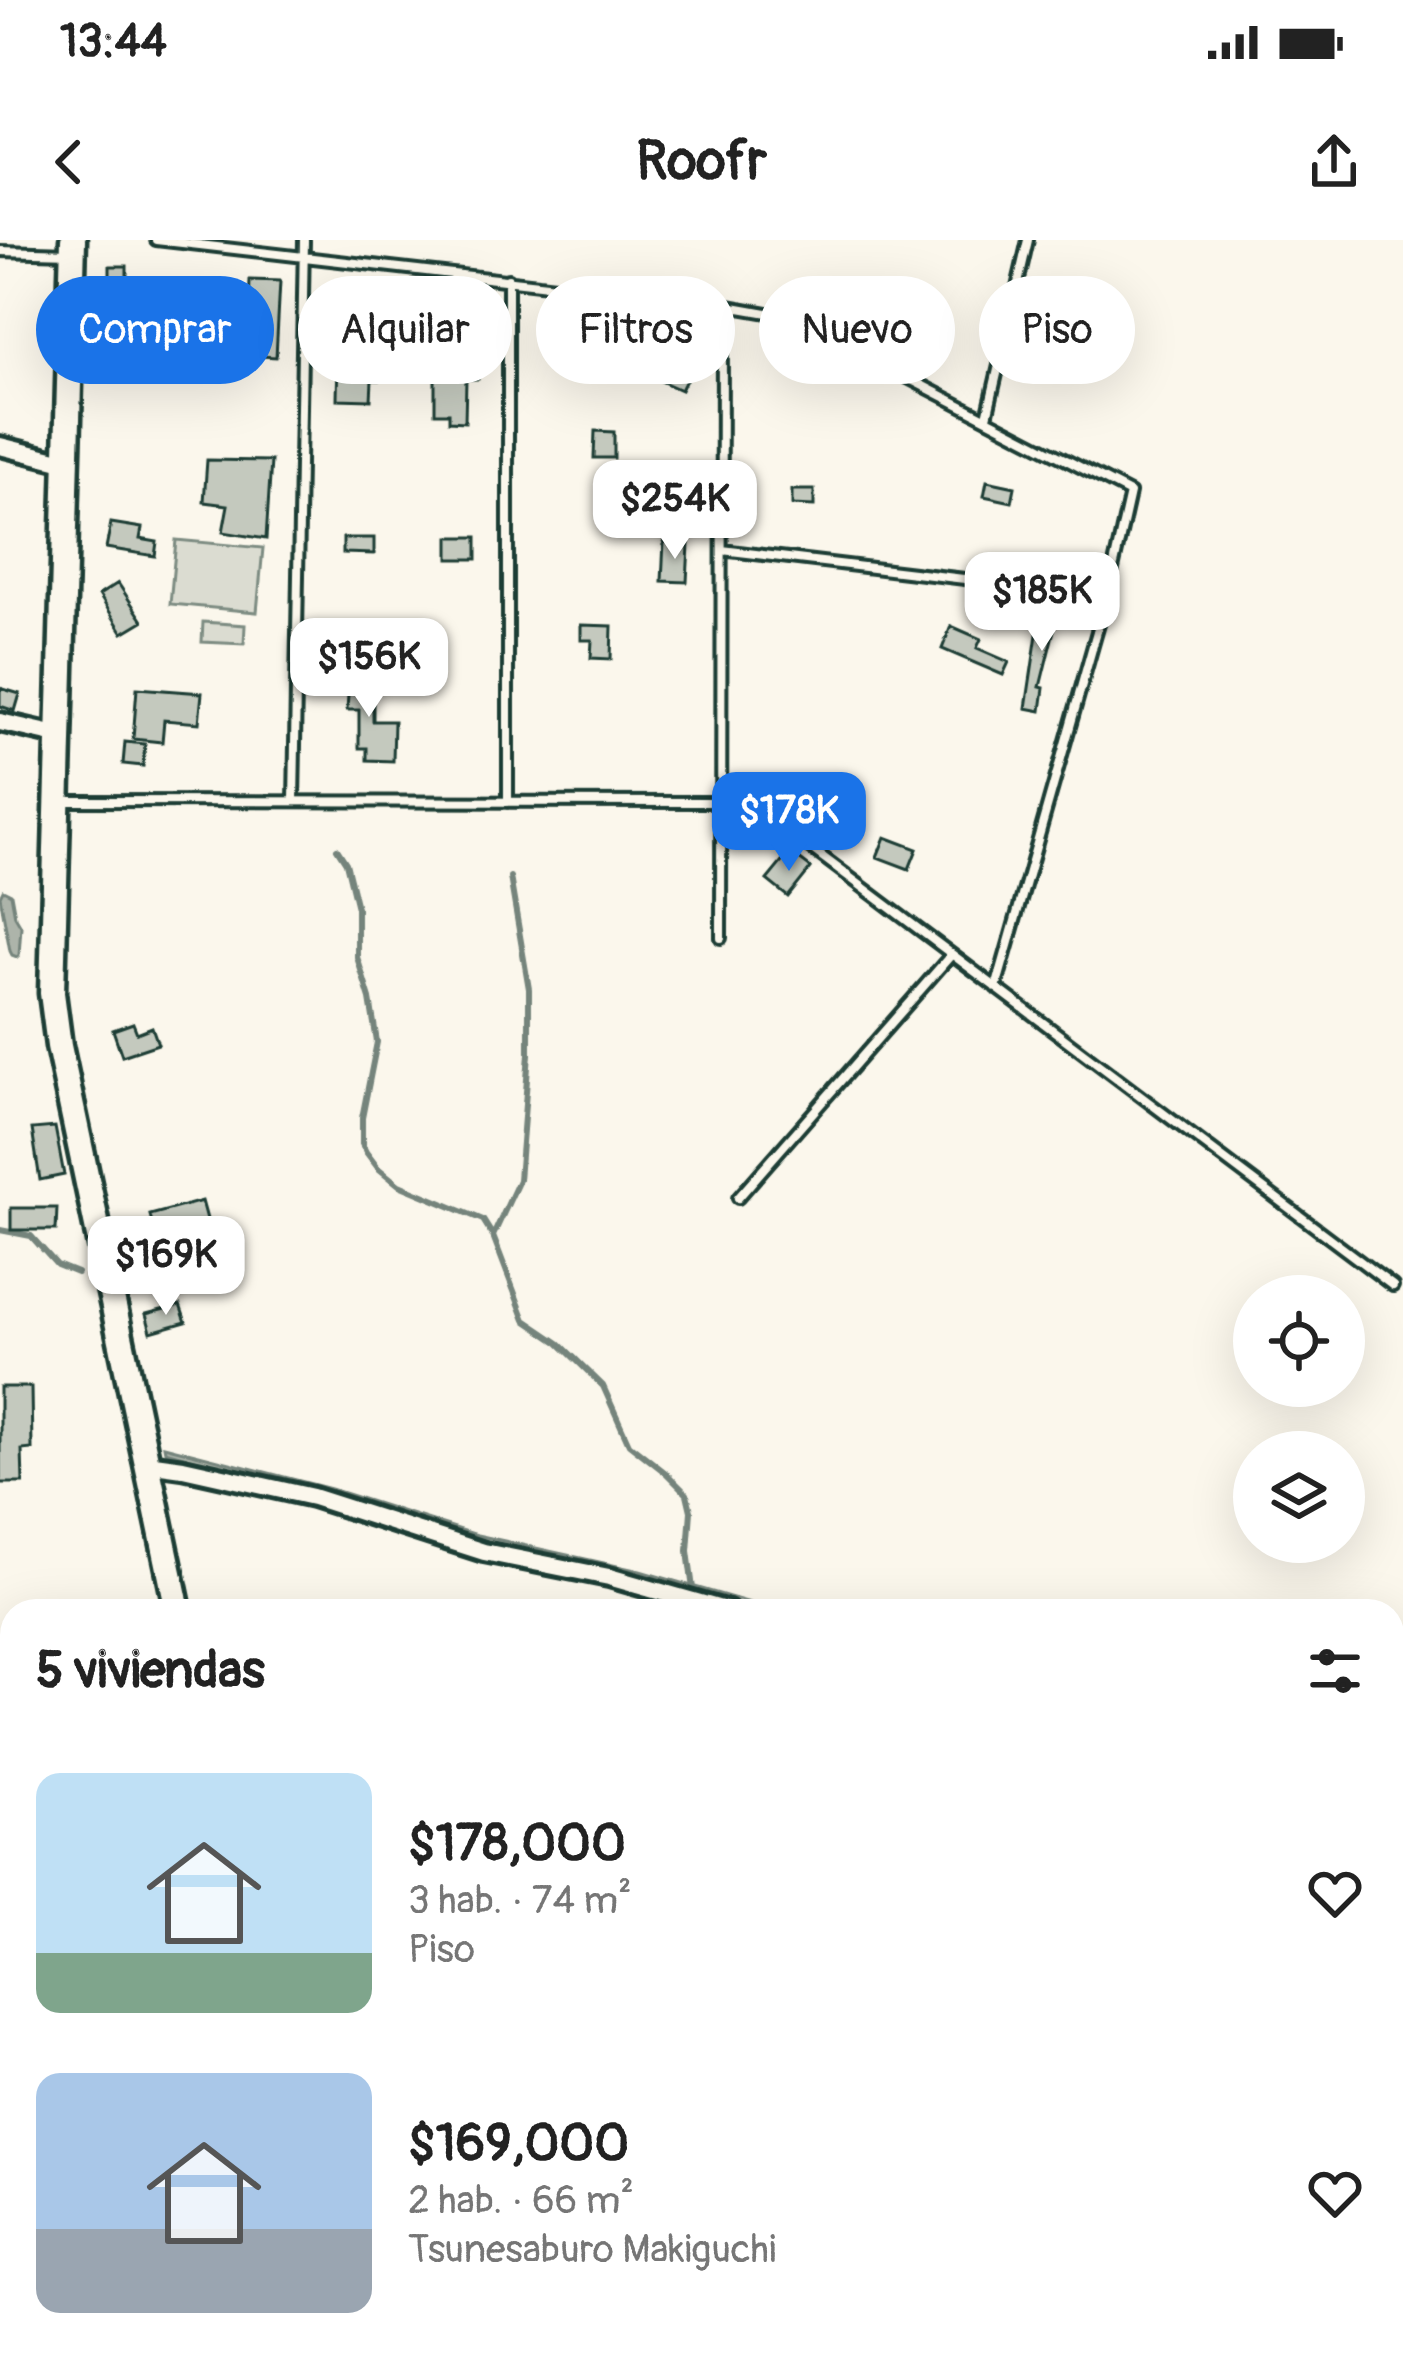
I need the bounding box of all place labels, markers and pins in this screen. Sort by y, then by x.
pin: $254K [591,460,759,562]
pin: $185K [958,552,1126,654]
pin: $156K [285,618,453,720]
pin: $178K [705,772,873,874]
pin: $169K [82,1216,250,1318]

